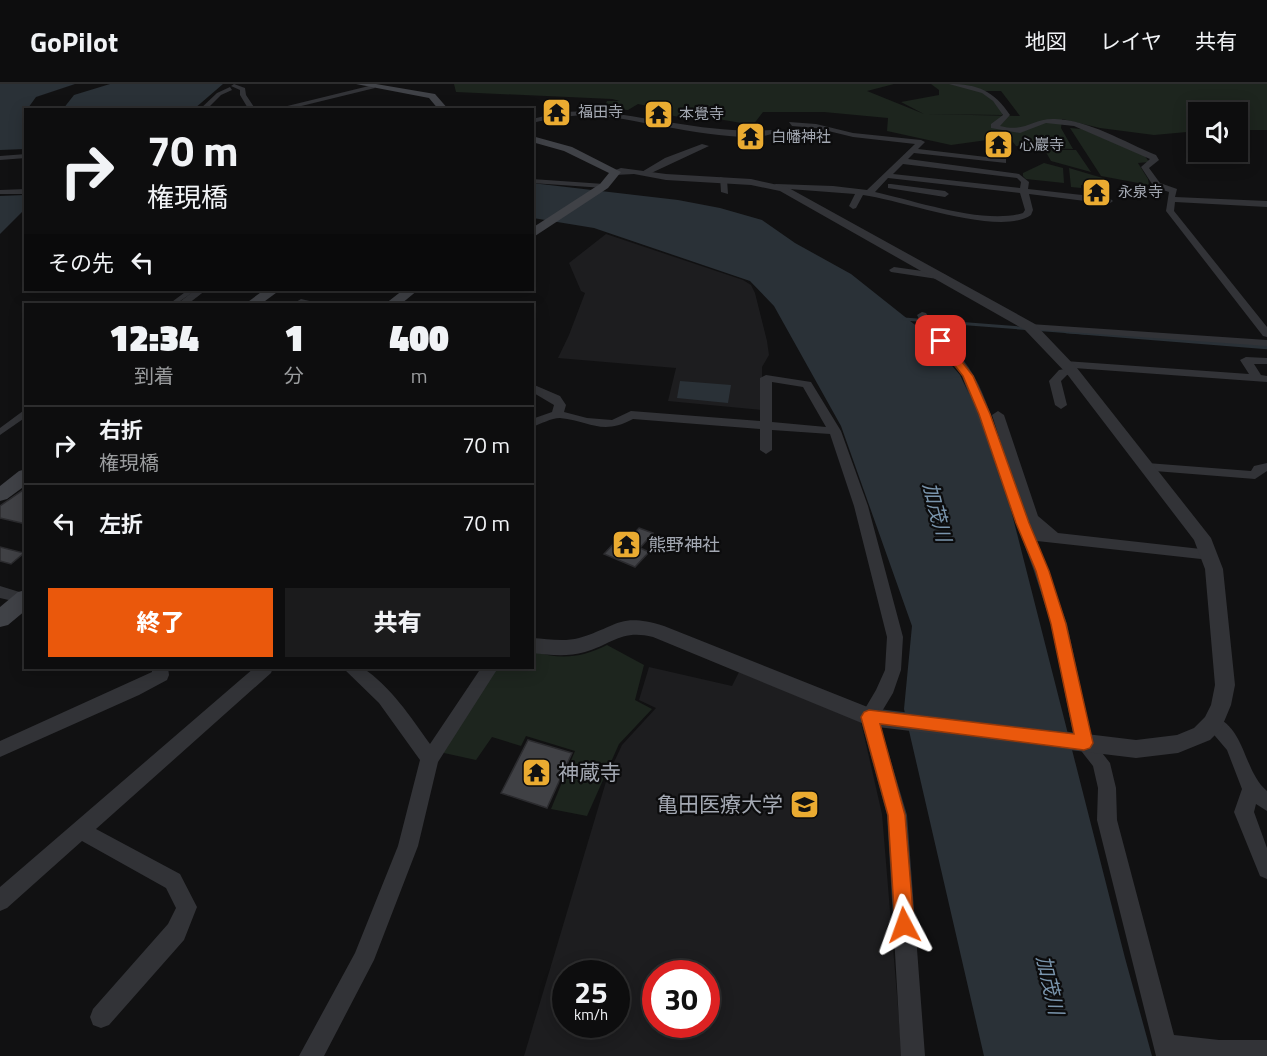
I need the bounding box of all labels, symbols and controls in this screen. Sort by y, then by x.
text: GoPilot [30,20,118,63]
text: 地図 [1025,25,1067,57]
text: レイヤ [1100,25,1162,57]
text: 共有 [1195,25,1237,57]
temple icon: 福田寺 [541,96,573,128]
temple icon: 本覺寺 [642,98,674,130]
place label: 福田寺 [578,100,623,123]
place label: 本覺寺 [679,102,724,125]
map controls [1188,102,1248,162]
button: sound [1188,102,1248,162]
text: 70 m [147,118,239,182]
temple icon: 白幡神社 [734,121,766,153]
place label: 白幡神社 [771,125,831,148]
temple icon: 心巖寺 [982,129,1014,161]
icon: right [48,132,126,210]
place label: 心巖寺 [1019,133,1064,156]
text: 権現橋 [147,176,228,217]
temple icon: 永泉寺 [1081,176,1113,208]
place label: 永泉寺 [1118,180,1163,203]
text: その先 [48,246,114,280]
icon: left [126,246,159,279]
text: 12:34 [109,310,199,365]
text: 1 [284,310,304,365]
text: 400 [389,310,449,365]
pin [915,315,966,366]
icon: arrive [924,324,957,357]
text: 到着 [134,360,174,391]
text: 分 [284,360,304,391]
text: m [411,360,427,391]
text: 右折 [99,413,143,447]
text: 70 m [462,428,510,462]
icon: right [48,429,81,462]
text: 権現橋 [99,447,159,478]
water label: 加茂川 [915,479,960,547]
text: 70 m [462,506,510,540]
icon: left [48,507,81,540]
text: 左折 [99,507,143,541]
temple icon: 熊野神社 [611,529,643,561]
place label: 熊野神社 [648,531,720,558]
button: 終了 [48,588,273,657]
button: 共有 [285,588,510,657]
place label: 神蔵寺 [558,756,621,788]
temple icon: 神蔵寺 [521,757,553,789]
place label: 亀田医療大学 [657,788,783,820]
school or university icon: 亀田医療大学 [788,789,820,821]
position arrow [872,893,936,957]
water label: 加茂川 [1029,952,1073,1020]
speed limit sign: 30 [642,960,720,1038]
text: 25 [574,969,608,1015]
text: km/h [574,1003,608,1026]

